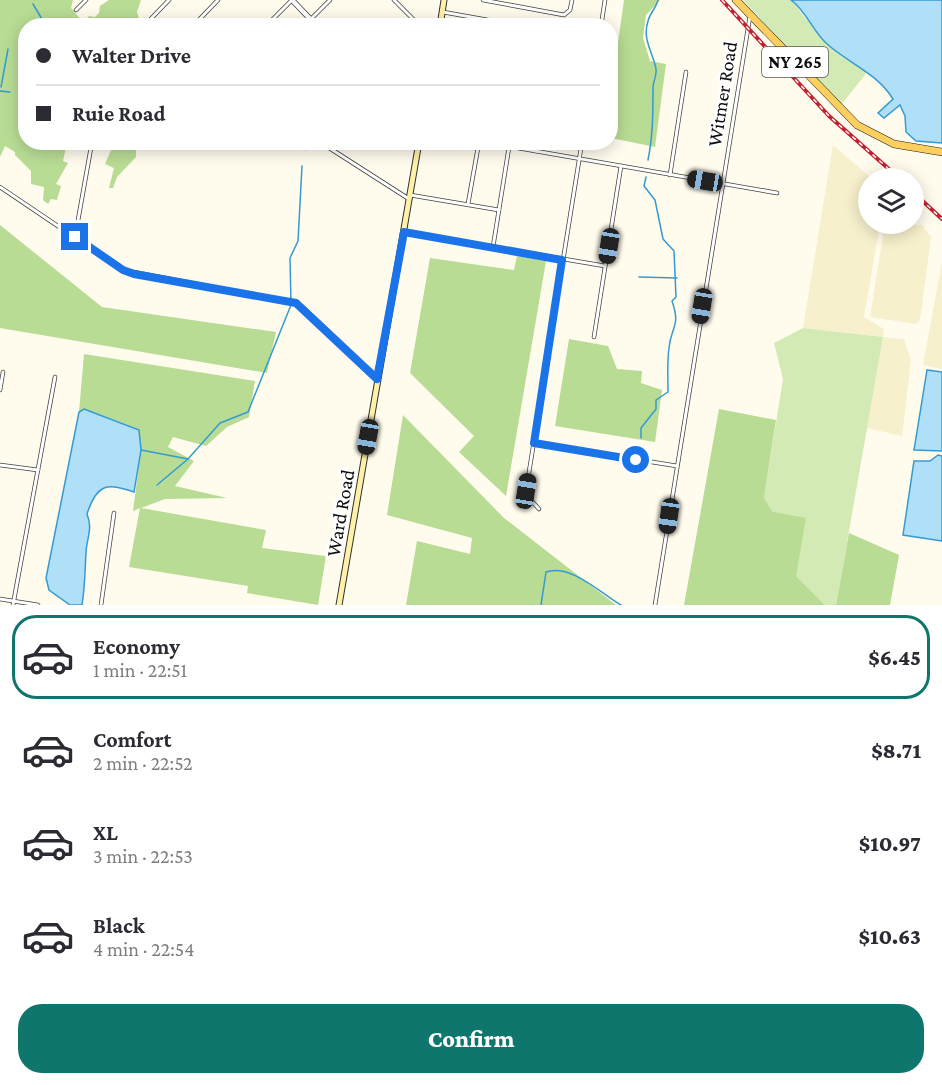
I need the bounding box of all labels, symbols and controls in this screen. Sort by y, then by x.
street label: Witmer Road [703,39,741,148]
text: Walter Drive [72,43,191,68]
road number: NY 265 [762,47,828,77]
text: Ruie Road [72,101,166,126]
map controls [858,168,924,234]
button: layers [858,168,924,234]
car [686,169,724,193]
route end [61,223,88,250]
car [597,227,621,265]
car [690,287,714,325]
car [356,418,380,456]
route start [622,446,649,473]
street label: Ward Road [322,467,359,558]
car [514,472,538,510]
car [658,497,680,535]
icon: car [21,630,75,684]
text: Economy [93,634,180,659]
text: $6.45 [868,645,921,670]
text: 1 min · 22:51 [93,659,187,681]
icon: car [21,723,75,777]
text: Comfort [93,727,171,752]
text: $8.71 [871,738,921,763]
text: 2 min · 22:52 [93,752,193,774]
icon: car [21,816,75,870]
text: XL [93,820,118,845]
text: $10.97 [859,831,921,856]
text: 3 min · 22:53 [93,845,193,867]
icon: car [21,909,75,963]
text: Black [93,913,145,938]
text: $10.63 [859,924,921,949]
text: 4 min · 22:54 [93,938,195,960]
button: Confirm [18,1004,924,1073]

